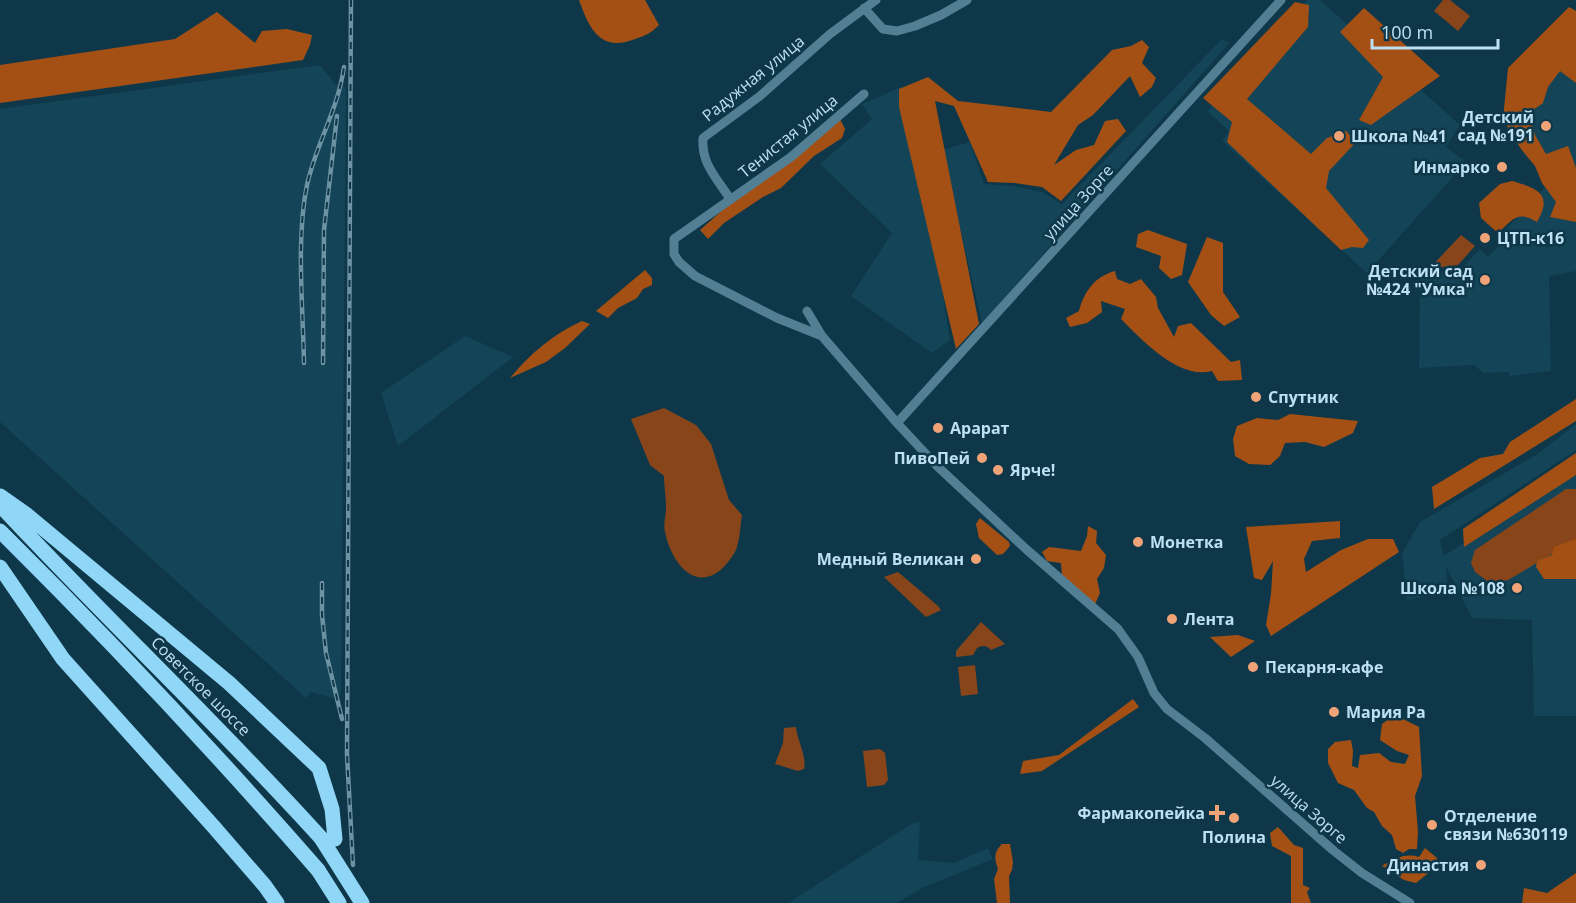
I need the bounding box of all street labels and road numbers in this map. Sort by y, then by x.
street label: Радужная улица [697,30,809,126]
street label: Тенистая улица [734,89,842,183]
street label: улица Зорге [1038,159,1118,245]
street label: Советское шоссе [146,631,256,741]
street label: улица Зорге [1266,770,1352,848]

